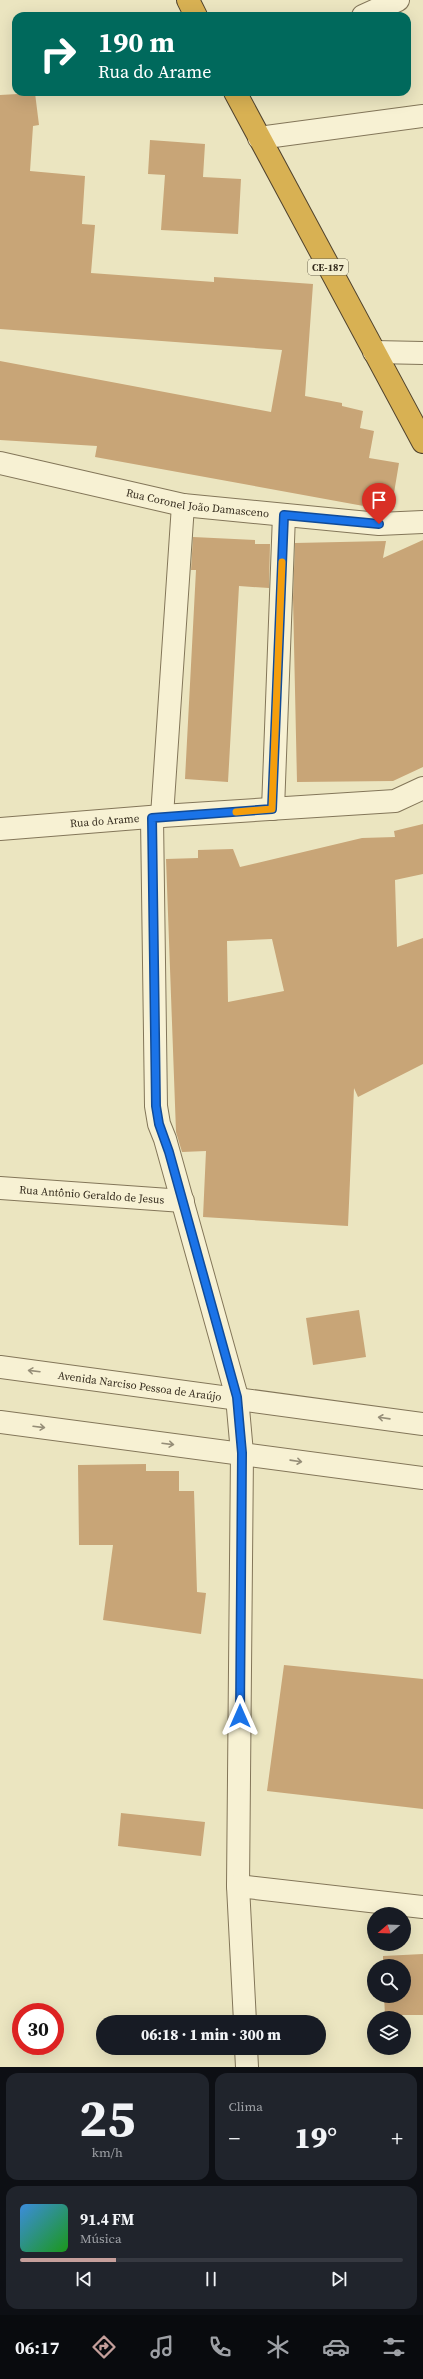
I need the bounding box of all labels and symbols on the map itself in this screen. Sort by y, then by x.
road number: CE-187 [308,259,348,275]
pin [362,483,396,524]
street label: Rua Coronel João Damasceno [125,485,270,521]
street label: Rua do Arame [69,810,140,831]
street label: Rua Antônio Geraldo de Jesus [19,1182,165,1207]
one-way arrow [27,1367,40,1375]
street label: Avenida Narciso Pessoa de Araújo [57,1367,223,1404]
one-way arrow [378,1414,391,1422]
one-way arrow [32,1423,45,1431]
one-way arrow [161,1440,174,1448]
one-way arrow [290,1457,303,1465]
position arrow [219,1695,261,1737]
north arrow [367,1907,411,1951]
speed limit sign: 30 [12,2003,64,2055]

